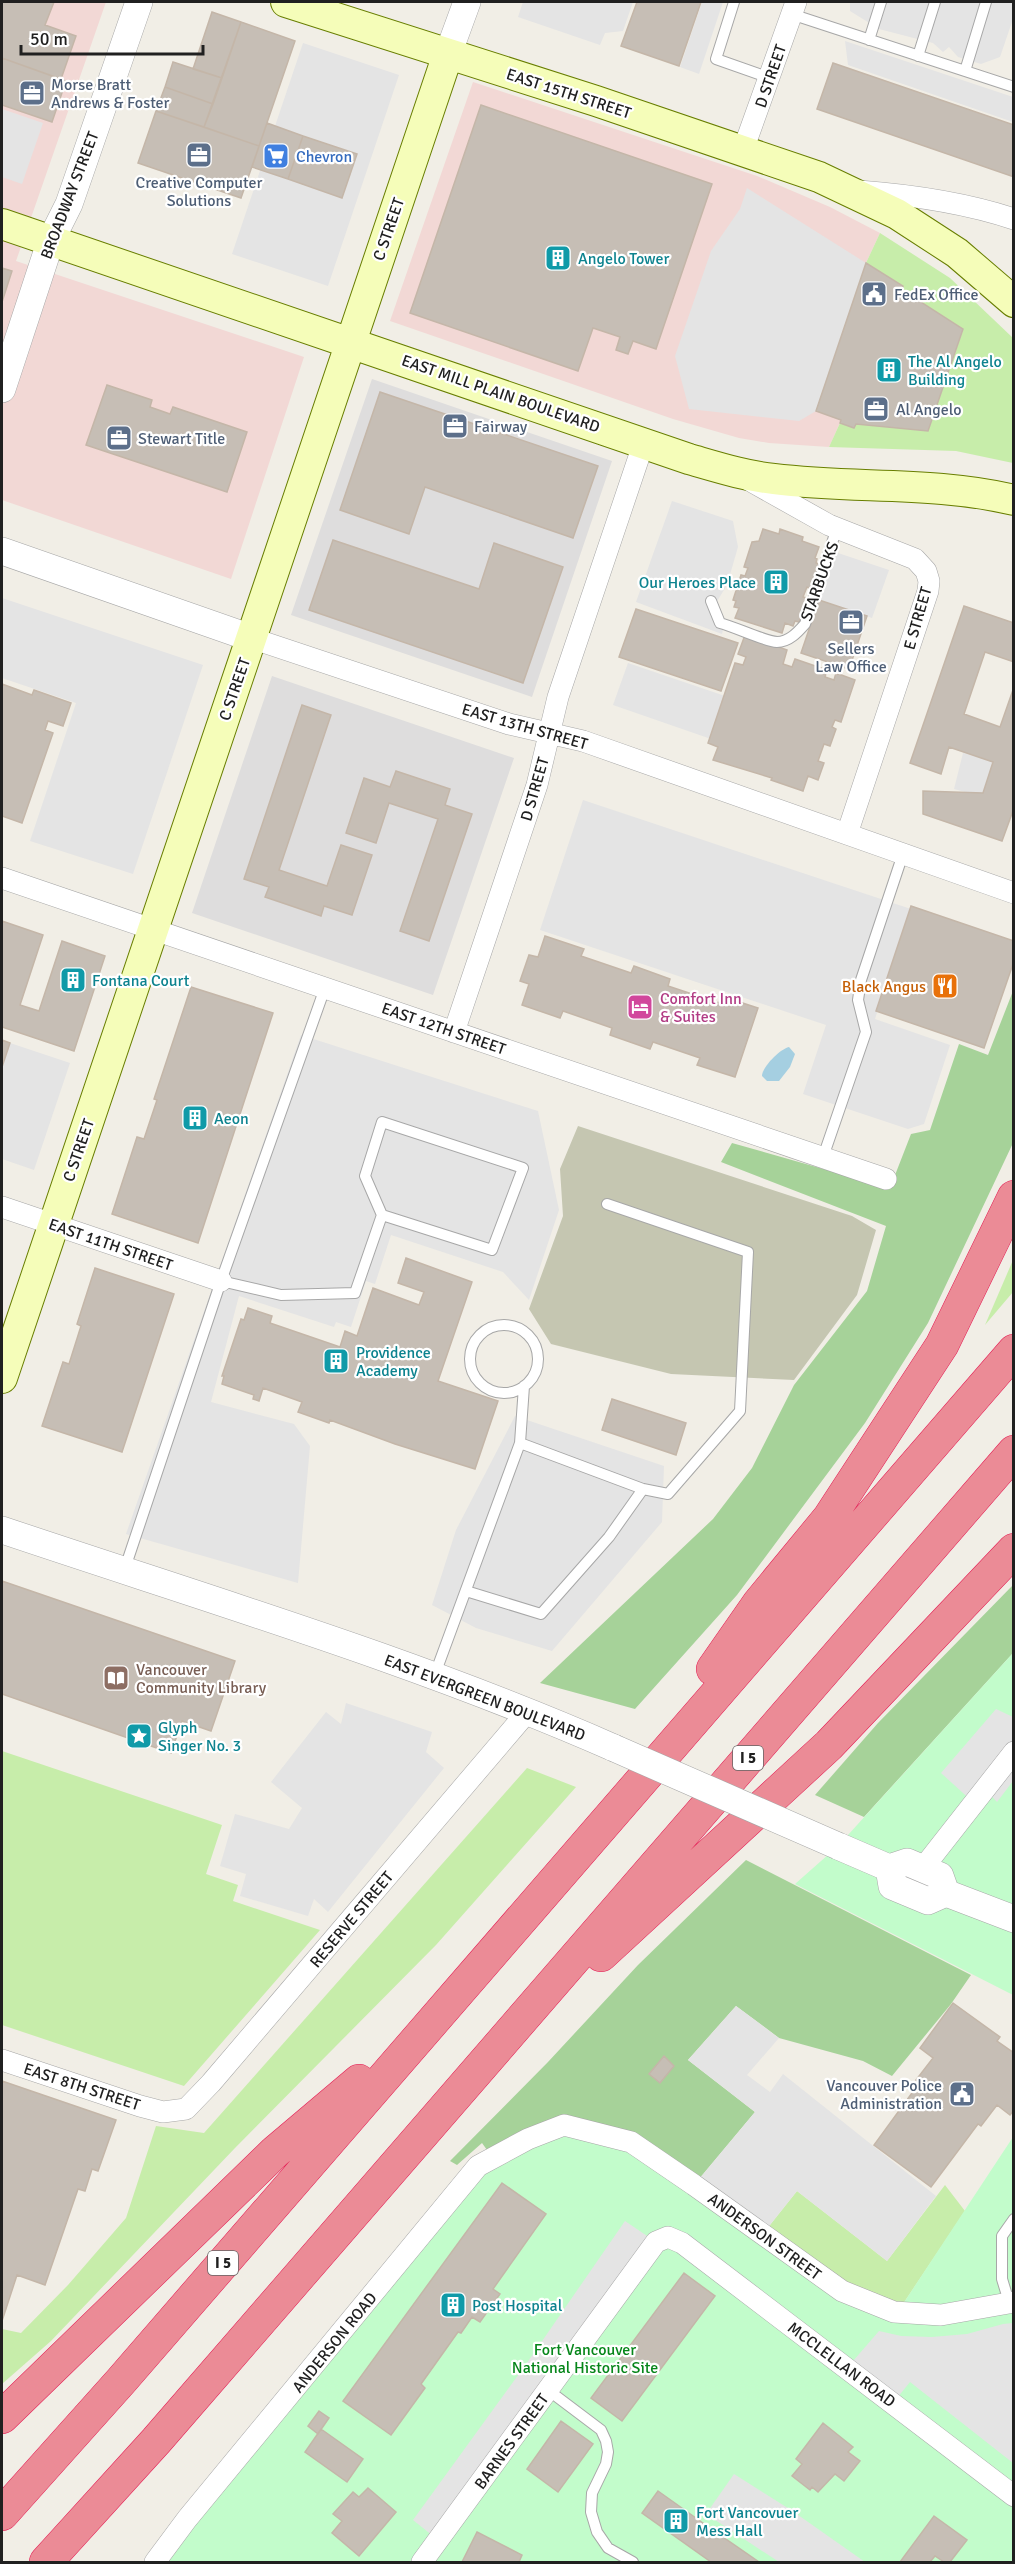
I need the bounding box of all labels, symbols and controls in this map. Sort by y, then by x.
scale bar [21,18,202,56]
text: 50 m [30,28,68,50]
street label: D STREET [751,42,791,111]
street label: EAST 15TH STREET [504,64,634,124]
place label: Morse Bratt Andrews & Foster [51,75,170,113]
office icon: Morse Bratt Andrews & Foster [17,78,47,108]
street label: BROADWAY STREET [36,129,104,262]
office icon: Creative Computer Solutions [184,140,214,170]
supermarket icon: Chevron [261,141,291,171]
place label: Chevron [296,147,352,167]
place label: Creative Computer Solutions [136,173,263,211]
street label: C STREET [369,195,409,263]
building icon: Angelo Tower [543,243,573,273]
place label: Angelo Tower [578,249,669,269]
public building icon: FedEx Office [859,279,889,309]
place label: FedEx Office [894,285,979,305]
street label: EAST MILL PLAIN BOULEVARD [399,351,603,437]
place label: The Al Angelo Building [908,352,1002,390]
building icon: The Al Angelo Building [874,355,904,385]
office icon: Al Angelo [861,394,891,424]
place label: Al Angelo [896,400,962,420]
office icon: Fairway [440,411,470,441]
place label: Fairway [474,417,528,437]
office icon: Stewart Title [104,423,134,453]
place label: Stewart Title [138,429,225,449]
street label: STARBUCKS [796,539,844,624]
building icon: Our Heroes Place [761,567,791,597]
place label: Our Heroes Place [639,573,756,593]
street label: E STREET [899,584,936,652]
office icon: Sellers Law Office [836,607,866,637]
place label: Sellers Law Office [815,639,887,677]
street label: C STREET [215,655,255,723]
street label: EAST 13TH STREET [459,699,590,755]
street label: D STREET [516,755,554,824]
building icon: Fontana Court [58,965,88,995]
place label: Fontana Court [92,971,190,991]
restaurant icon: Black Angus [930,971,960,1001]
place label: Black Angus [842,977,926,997]
place label: Comfort Inn & Suites [660,989,742,1027]
hotel icon: Comfort Inn & Suites [625,992,655,1022]
street label: EAST 12TH STREET [379,998,509,1060]
building icon: Aeon [180,1103,210,1133]
place label: Aeon [214,1109,249,1129]
street label: C STREET [59,1116,99,1184]
street label: EAST 11TH STREET [46,1214,176,1276]
place label: Providence Academy [356,1343,431,1381]
building icon: Providence Academy [321,1346,351,1376]
street label: EAST EVERGREEN BOULEVARD [381,1650,588,1746]
place label: Vancouver Community Library [136,1660,267,1698]
library icon: Vancouver Community Library [101,1663,131,1693]
place label: Glyph Singer No. 3 [158,1718,241,1756]
place icon: Glyph Singer No. 3 [124,1721,154,1751]
road number: I 5 [733,1746,763,1770]
street label: RESERVE STREET [306,1867,398,1972]
street label: EAST 8TH STREET [21,2059,143,2115]
place label: Vancouver Police Administration [826,2076,942,2114]
public building icon: Vancouver Police Administration [947,2079,977,2109]
street label: ANDERSON STREET [704,2189,825,2285]
road number: I 5 [208,2251,238,2275]
street label: ANDERSON ROAD [288,2288,381,2397]
building icon: Post Hospital [438,2290,468,2320]
place label: Post Hospital [472,2296,563,2316]
street label: MCCLELLAN ROAD [784,2318,899,2412]
park label: Fort Vancouver National Historic Site [512,2340,658,2378]
street label: BARNES STREET [470,2390,553,2493]
place label: Fort Vancovuer Mess Hall [696,2503,799,2541]
building icon: Fort Vancovuer Mess Hall [661,2506,691,2536]

